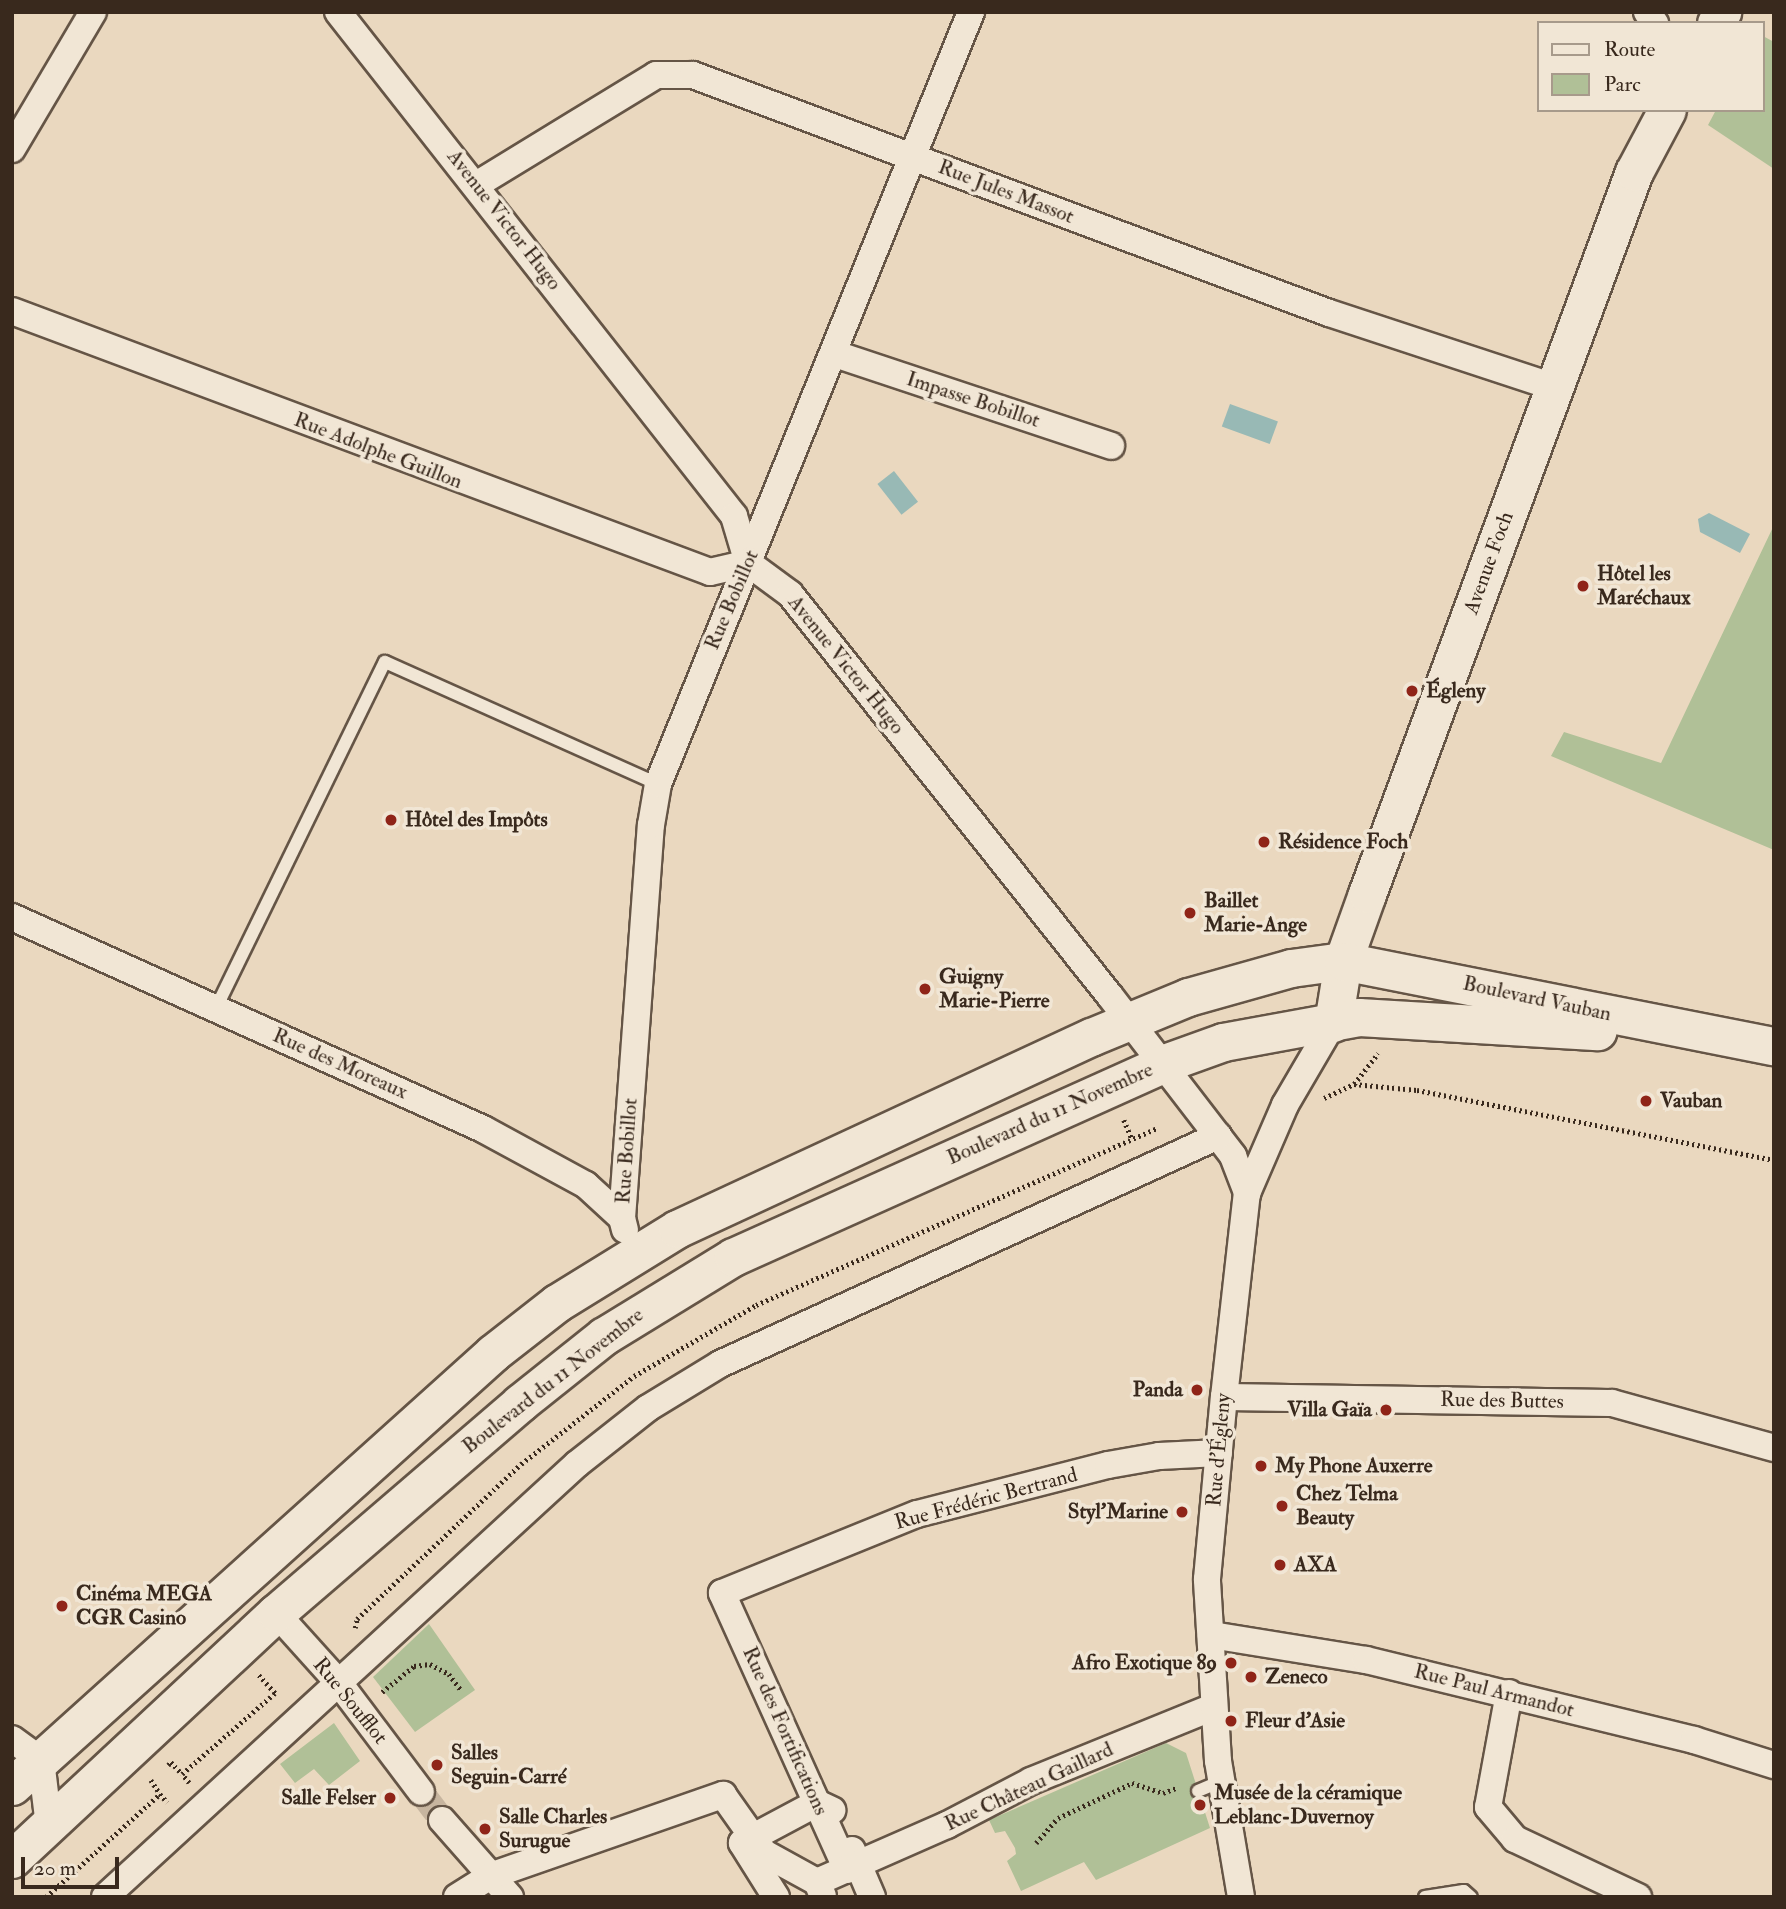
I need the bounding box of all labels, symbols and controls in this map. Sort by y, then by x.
legend [1538,21,1765,112]
text: Route [1604,36,1655,63]
text: Parc [1604,71,1641,98]
street label: Avenue Victor Hugo [441,145,567,295]
street label: Rue Jules Massot [934,154,1078,230]
street label: Impasse Bobillot [903,367,1043,433]
street label: Rue Adolphe Guillon [290,407,466,495]
street label: Avenue Foch [1459,508,1519,618]
street label: Rue Bobillot [700,546,764,654]
place label: Hôtel les Maréchaux [1597,561,1691,611]
marker: Hôtel les Maréchaux [1575,578,1591,594]
street label: Avenue Victor Hugo [782,590,910,740]
place label: Égleny [1426,678,1485,704]
marker: Égleny [1404,683,1420,699]
place label: Hôtel des Impôts [405,807,548,833]
marker: Hôtel des Impôts [383,812,399,828]
place label: Résidence Foch [1278,829,1408,855]
marker: Résidence Foch [1256,834,1272,850]
place label: Baillet Marie-Ange [1204,888,1307,938]
marker: Baillet Marie-Ange [1182,905,1198,921]
place label: Guigny Marie-Pierre [939,964,1050,1014]
street label: Boulevard Vauban [1460,971,1614,1027]
marker: Guigny Marie-Pierre [917,981,933,997]
street label: Rue des Moreaux [269,1023,411,1105]
street label: Boulevard du 11 Novembre [943,1057,1157,1171]
place label: Vauban [1660,1088,1722,1114]
marker: Vauban [1638,1093,1654,1109]
street label: Rue Bobillot [611,1097,643,1205]
street label: Boulevard du 11 Novembre [457,1302,649,1460]
place label: Panda [1133,1377,1183,1403]
marker: Panda [1189,1382,1205,1398]
street label: Rue des Buttes [1440,1387,1564,1415]
street label: Rue d'Égleny [1201,1392,1237,1508]
place label: Villa Gaïa [1287,1397,1372,1423]
marker: Villa Gaïa [1378,1402,1394,1418]
place label: My Phone Auxerre [1275,1453,1432,1479]
marker: My Phone Auxerre [1253,1458,1269,1474]
street label: Rue Frédéric Bertrand [892,1462,1080,1536]
place label: Chez Telma Beauty [1296,1481,1398,1531]
marker: Chez Telma Beauty [1274,1498,1290,1514]
place label: Styl'Marine [1068,1499,1168,1525]
marker: Styl'Marine [1174,1504,1190,1520]
place label: AXA [1294,1552,1337,1578]
marker: AXA [1272,1557,1288,1573]
place label: Cinéma MEGA CGR Casino [76,1581,212,1631]
marker: Cinéma MEGA CGR Casino [54,1598,70,1614]
street label: Rue des Fortifications [737,1643,833,1819]
place label: Afro Exotique 89 [1072,1650,1217,1676]
street label: Rue Soufflot [307,1653,393,1749]
marker: Afro Exotique 89 [1223,1655,1239,1671]
street label: Rue Paul Armandot [1411,1659,1577,1723]
place label: Zeneco [1265,1664,1328,1690]
marker: Zeneco [1243,1669,1259,1685]
place label: Fleur d'Asie [1245,1708,1345,1734]
marker: Fleur d'Asie [1223,1713,1239,1729]
street label: Rue Château Gaillard [941,1737,1117,1837]
place label: Salles Seguin-Carré [451,1740,566,1790]
marker: Salles Seguin-Carré [429,1757,445,1773]
place label: Musée de la céramique Leblanc-Duvernoy [1214,1780,1402,1830]
place label: Salle Felser [281,1785,376,1811]
marker: Salle Felser [382,1790,398,1806]
marker: Musée de la céramique Leblanc-Duvernoy [1192,1797,1208,1813]
place label: Salle Charles Surugue [499,1804,607,1854]
marker: Salle Charles Surugue [477,1821,493,1837]
scale bar [24,1842,122,1886]
text: 20 m [34,1855,76,1882]

